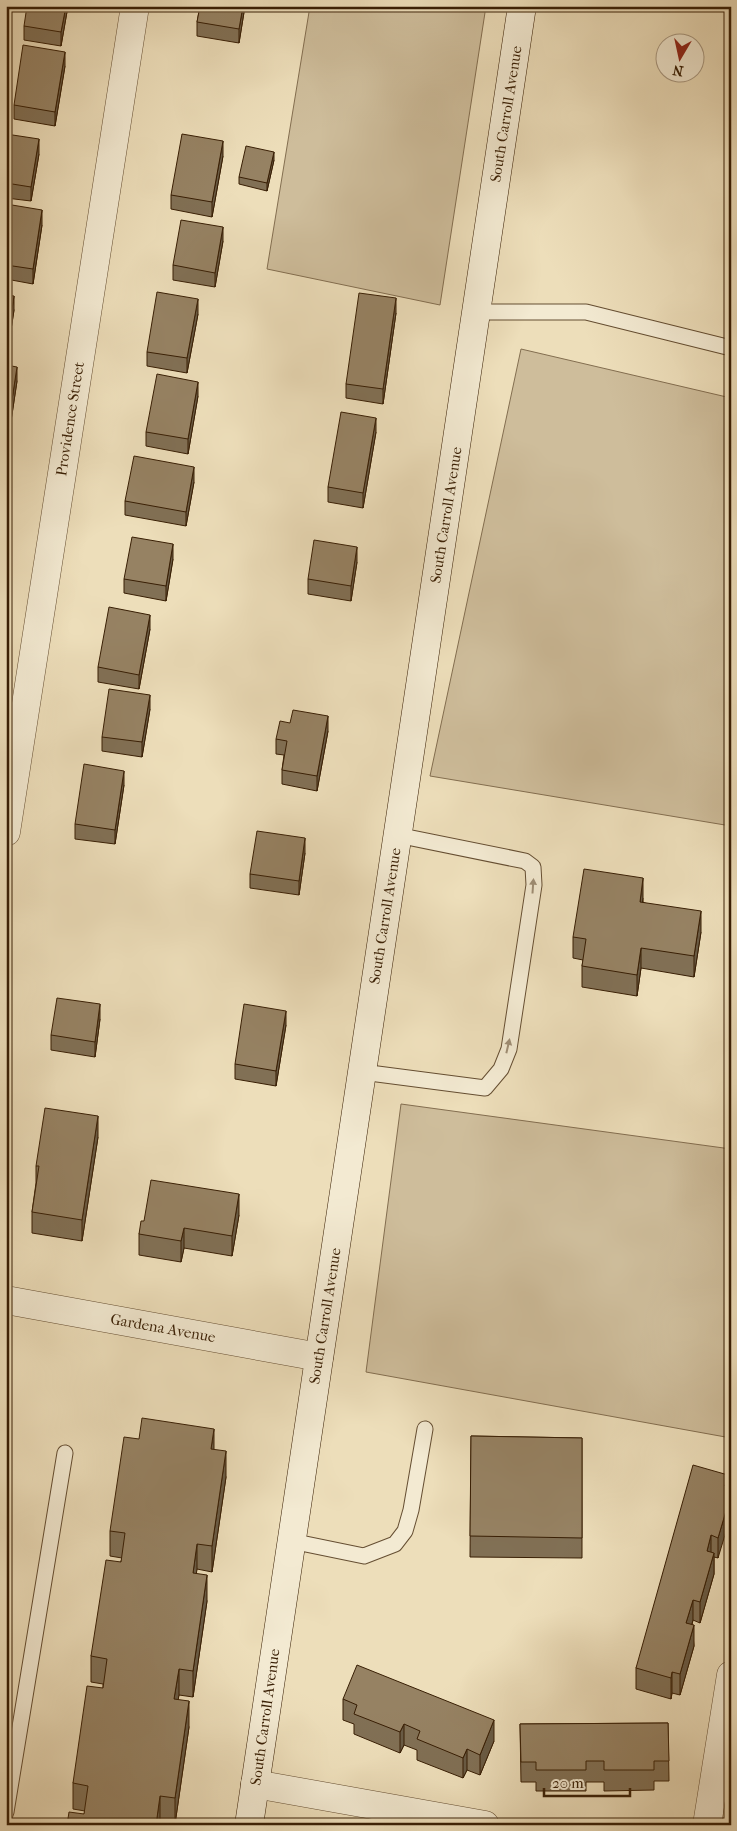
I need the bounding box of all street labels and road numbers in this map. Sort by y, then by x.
street label: South Carroll Avenue [486,44,526,183]
street label: Providence Street [52,360,88,477]
street label: South Carroll Avenue [426,445,466,584]
street label: South Carroll Avenue [365,846,405,985]
street label: South Carroll Avenue [305,1246,345,1385]
street label: Gardena Avenue [109,1310,218,1346]
street label: South Carroll Avenue [246,1647,284,1786]

